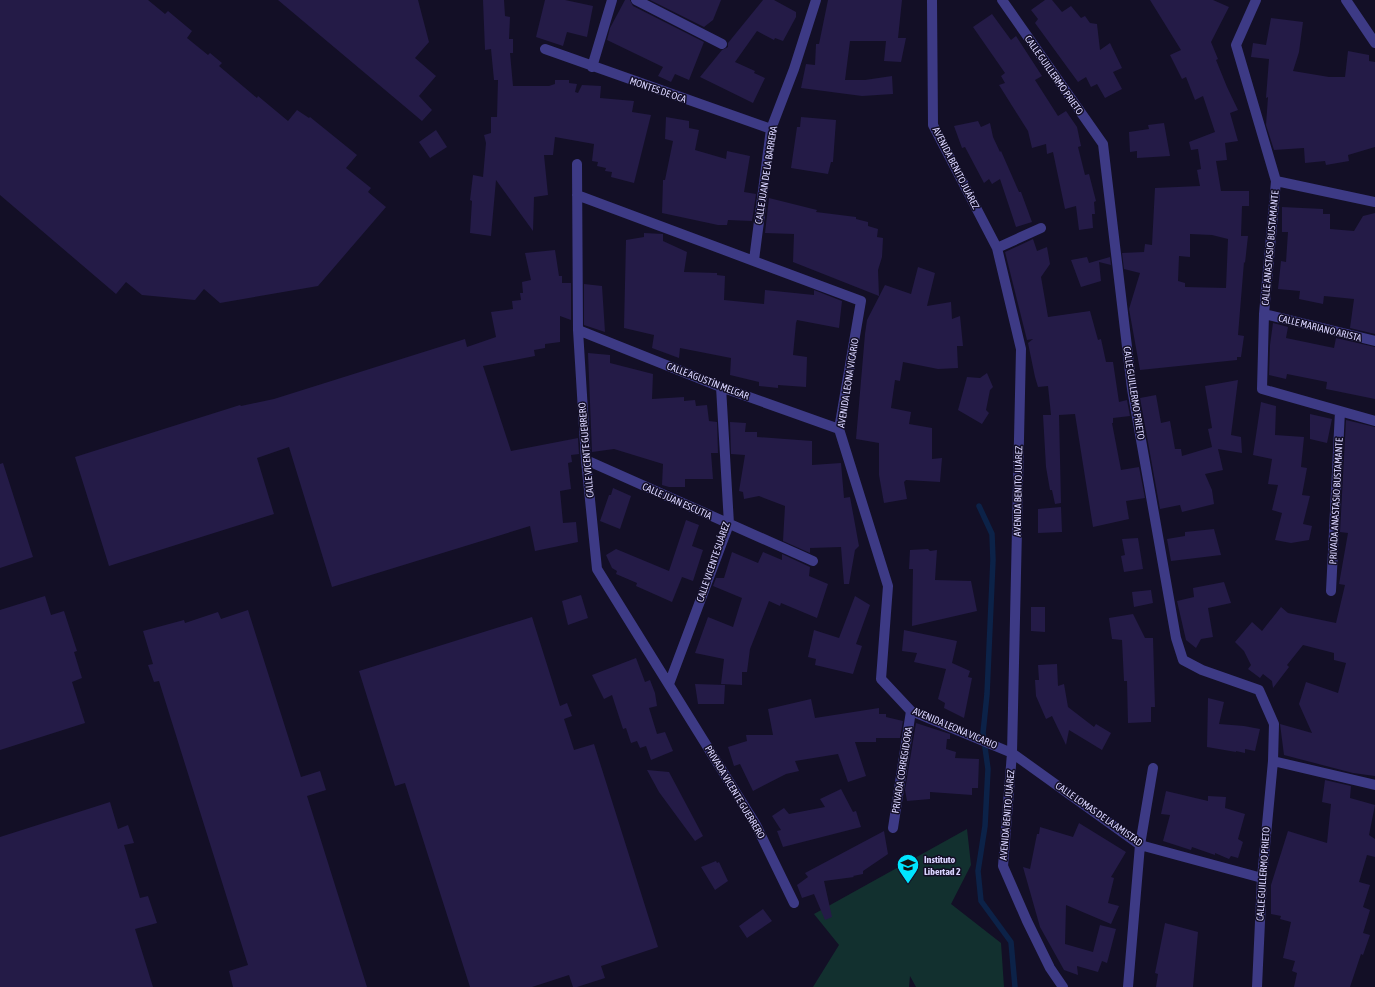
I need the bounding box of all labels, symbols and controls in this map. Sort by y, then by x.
street label: CALLE GUILLERMO PRIETO [1022,33,1086,117]
street label: MONTES DE OCA [628,75,688,105]
street label: CALLE JUAN DE LA BARRERA [753,125,779,225]
street label: AVENIDA BENITO JUÁREZ [930,125,982,211]
street label: CALLE ANASTASIO BUSTAMANTE [1259,189,1281,306]
street label: CALLE MARIANO ARISTA [1277,312,1363,344]
street label: AVENIDA LEONA VICARIO [835,337,861,429]
street label: CALLE GUILLERMO PRIETO [1121,346,1147,441]
street label: CALLE AGUSTÍN MELGAR [665,360,751,402]
street label: CALLE VICENTE GUERRERO [576,402,596,498]
street label: PRIVADA ANASTASIO BUSTAMANTE [1327,437,1345,564]
street label: AVENIDA BENITO JUÁREZ [1012,445,1024,536]
street label: CALLE JUAN ESCUTIA [641,481,713,521]
street label: CALLE VICENTE SUÁREZ [694,520,732,603]
street label: AVENIDA LEONA VICARIO [911,705,999,751]
street label: PRIVADA CORREGIDORA [890,726,914,814]
street label: PRIVADA VICENTE GUERRERO [703,744,767,841]
street label: AVENIDA BENITO JUÁREZ [998,769,1016,861]
street label: CALLE LOMAS DE LA AMISTAD [1053,780,1145,848]
street label: CALLE GUILLERMO PRIETO [1254,826,1272,921]
school or university icon: Instituto Libertad 2 [895,852,921,885]
place label: Instituto Libertad 2 [924,854,961,877]

